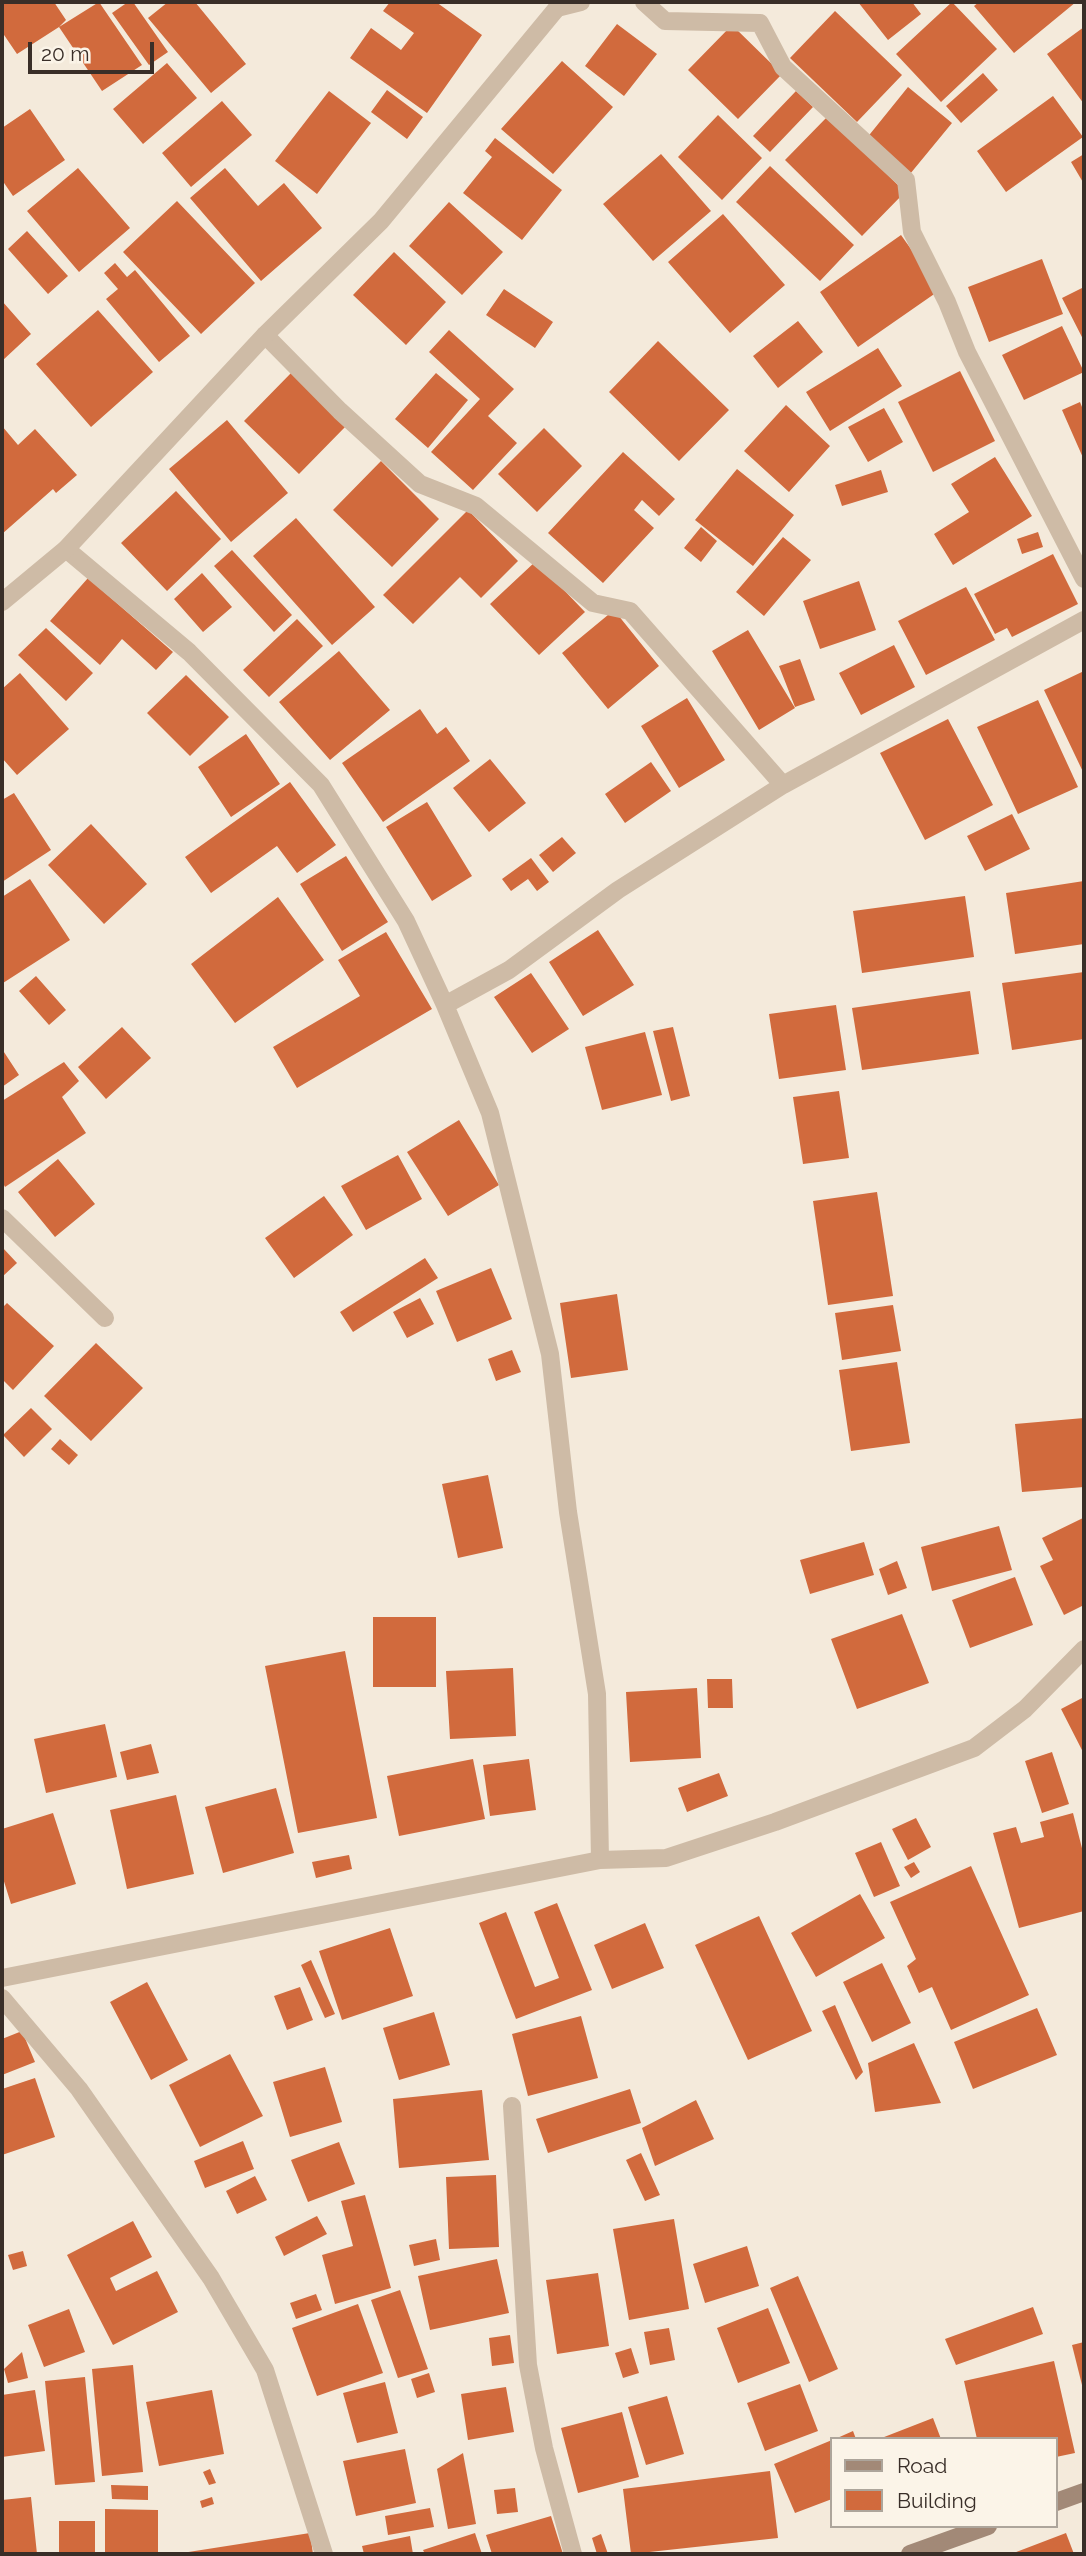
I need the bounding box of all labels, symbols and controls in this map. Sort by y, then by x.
scale bar [32,28,158,72]
text: 20 m [41,41,89,66]
legend [830,2437,1058,2528]
text: Road [897,2453,947,2478]
text: Building [897,2488,977,2513]

